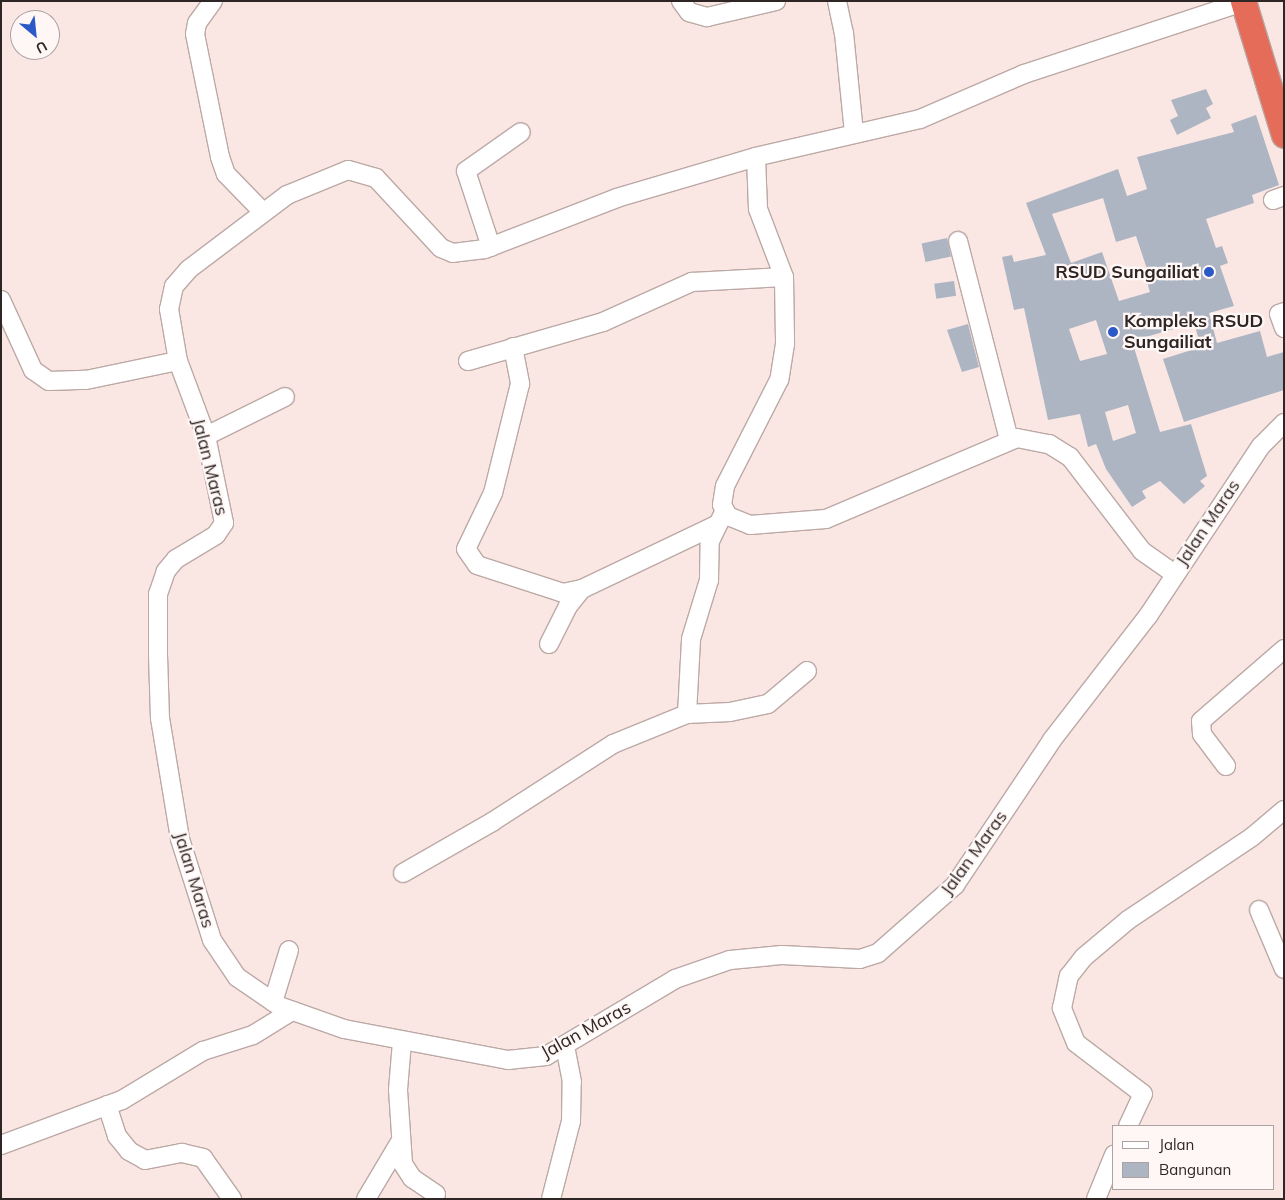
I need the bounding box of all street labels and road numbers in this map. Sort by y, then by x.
street label: Jalan Maras [187,416,233,518]
street label: Jalan Maras [1171,476,1245,570]
street label: Jalan Maras [936,806,1012,900]
street label: Jalan Maras [169,829,219,931]
street label: Jalan Maras [537,996,635,1064]

